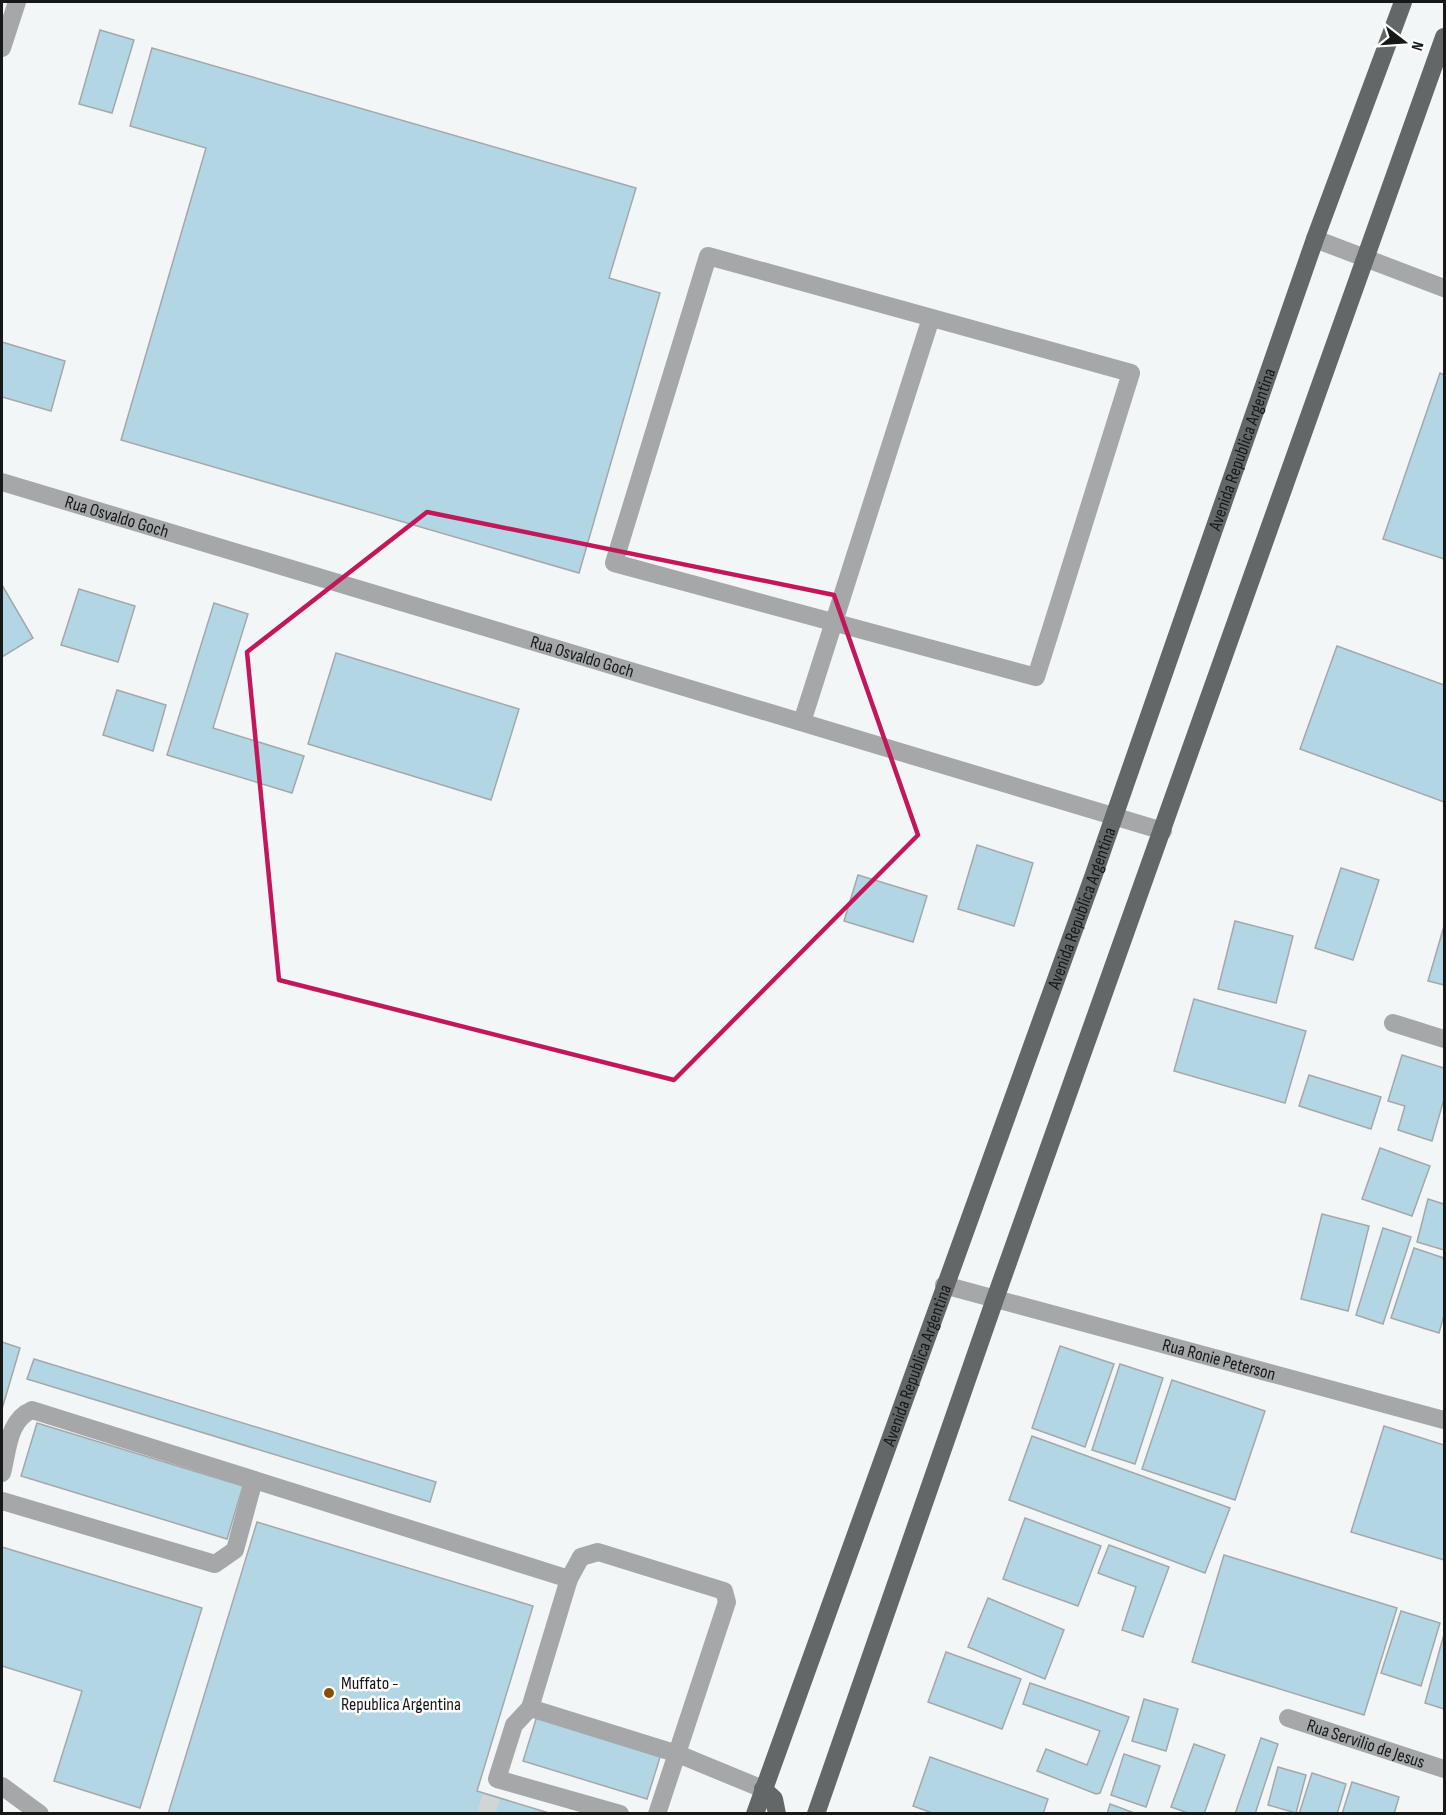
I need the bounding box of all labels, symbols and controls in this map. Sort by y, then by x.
north arrow [1374,12,1434,72]
text: N [1407,39,1427,53]
street label: Avenida Republica Argentina [1204,365,1280,534]
street label: Rua Osvaldo Goch [63,491,171,542]
street label: Rua Osvaldo Goch [528,631,637,682]
street label: Avenida Republica Argentina [1043,824,1120,993]
street label: Avenida Republica Argentina [878,1282,956,1450]
street label: Rua Ronie Peterson [1160,1334,1278,1385]
place label: Muffato - Republica Argentina [341,1673,461,1715]
marker: Muffato - Republica Argentina [322,1686,336,1700]
street label: Rua Servilio de Jesus [1304,1714,1428,1773]

